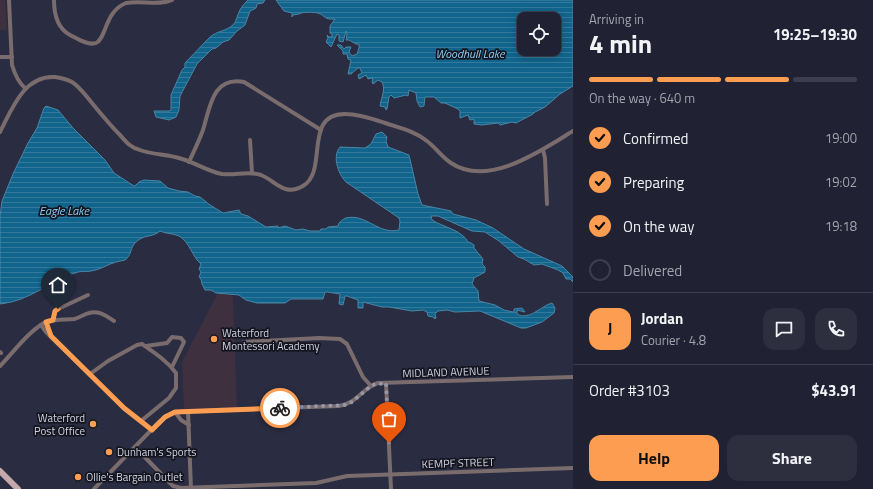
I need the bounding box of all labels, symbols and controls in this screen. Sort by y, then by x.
text: Arriving in [589,9,644,29]
map controls [517,12,561,56]
button: locate [517,12,561,56]
text: 19:25–19:30 [773,23,857,46]
text: 4 min [589,24,652,63]
water label: Woodhull Lake [435,44,506,63]
text: On the way · 640 m [589,88,695,108]
icon: check [589,127,611,149]
text: Confirmed [623,127,688,150]
text: 19:00 [825,128,857,148]
icon: check [589,171,611,193]
text: Preparing [623,171,684,194]
text: 19:02 [825,172,857,192]
water label: Eagle Lake [39,201,91,220]
icon: check [589,215,611,237]
text: On the way [623,215,695,238]
text: 19:18 [825,216,857,236]
text: Delivered [623,259,682,282]
pin [41,268,75,309]
icon: home [47,274,69,296]
text: Jordan [641,307,683,330]
button: chat [763,308,805,350]
button: phone [815,308,857,350]
text: J [608,317,612,340]
place label: Waterford Montessori Academy [222,325,320,354]
text: Courier · 4.8 [641,330,706,350]
marker: Waterford Montessori Academy [209,334,219,344]
street label: MIDLAND AVENUE [402,362,490,382]
text: Order #3103 [589,379,670,402]
text: $43.91 [811,379,857,402]
courier [260,388,300,428]
icon: bike [269,397,291,419]
pin [372,402,406,443]
icon: bag [378,408,400,430]
place label: Waterford Post Office [34,410,85,439]
marker: Waterford Post Office [88,419,98,429]
button: Help [589,435,719,481]
button: Share [727,435,857,481]
place label: Dunham's Sports [117,444,196,460]
marker: Dunham's Sports [104,447,114,457]
street label: KEMPF STREET [421,454,495,472]
place label: Ollie's Bargain Outlet [86,469,183,485]
marker: Ollie's Bargain Outlet [73,472,83,482]

